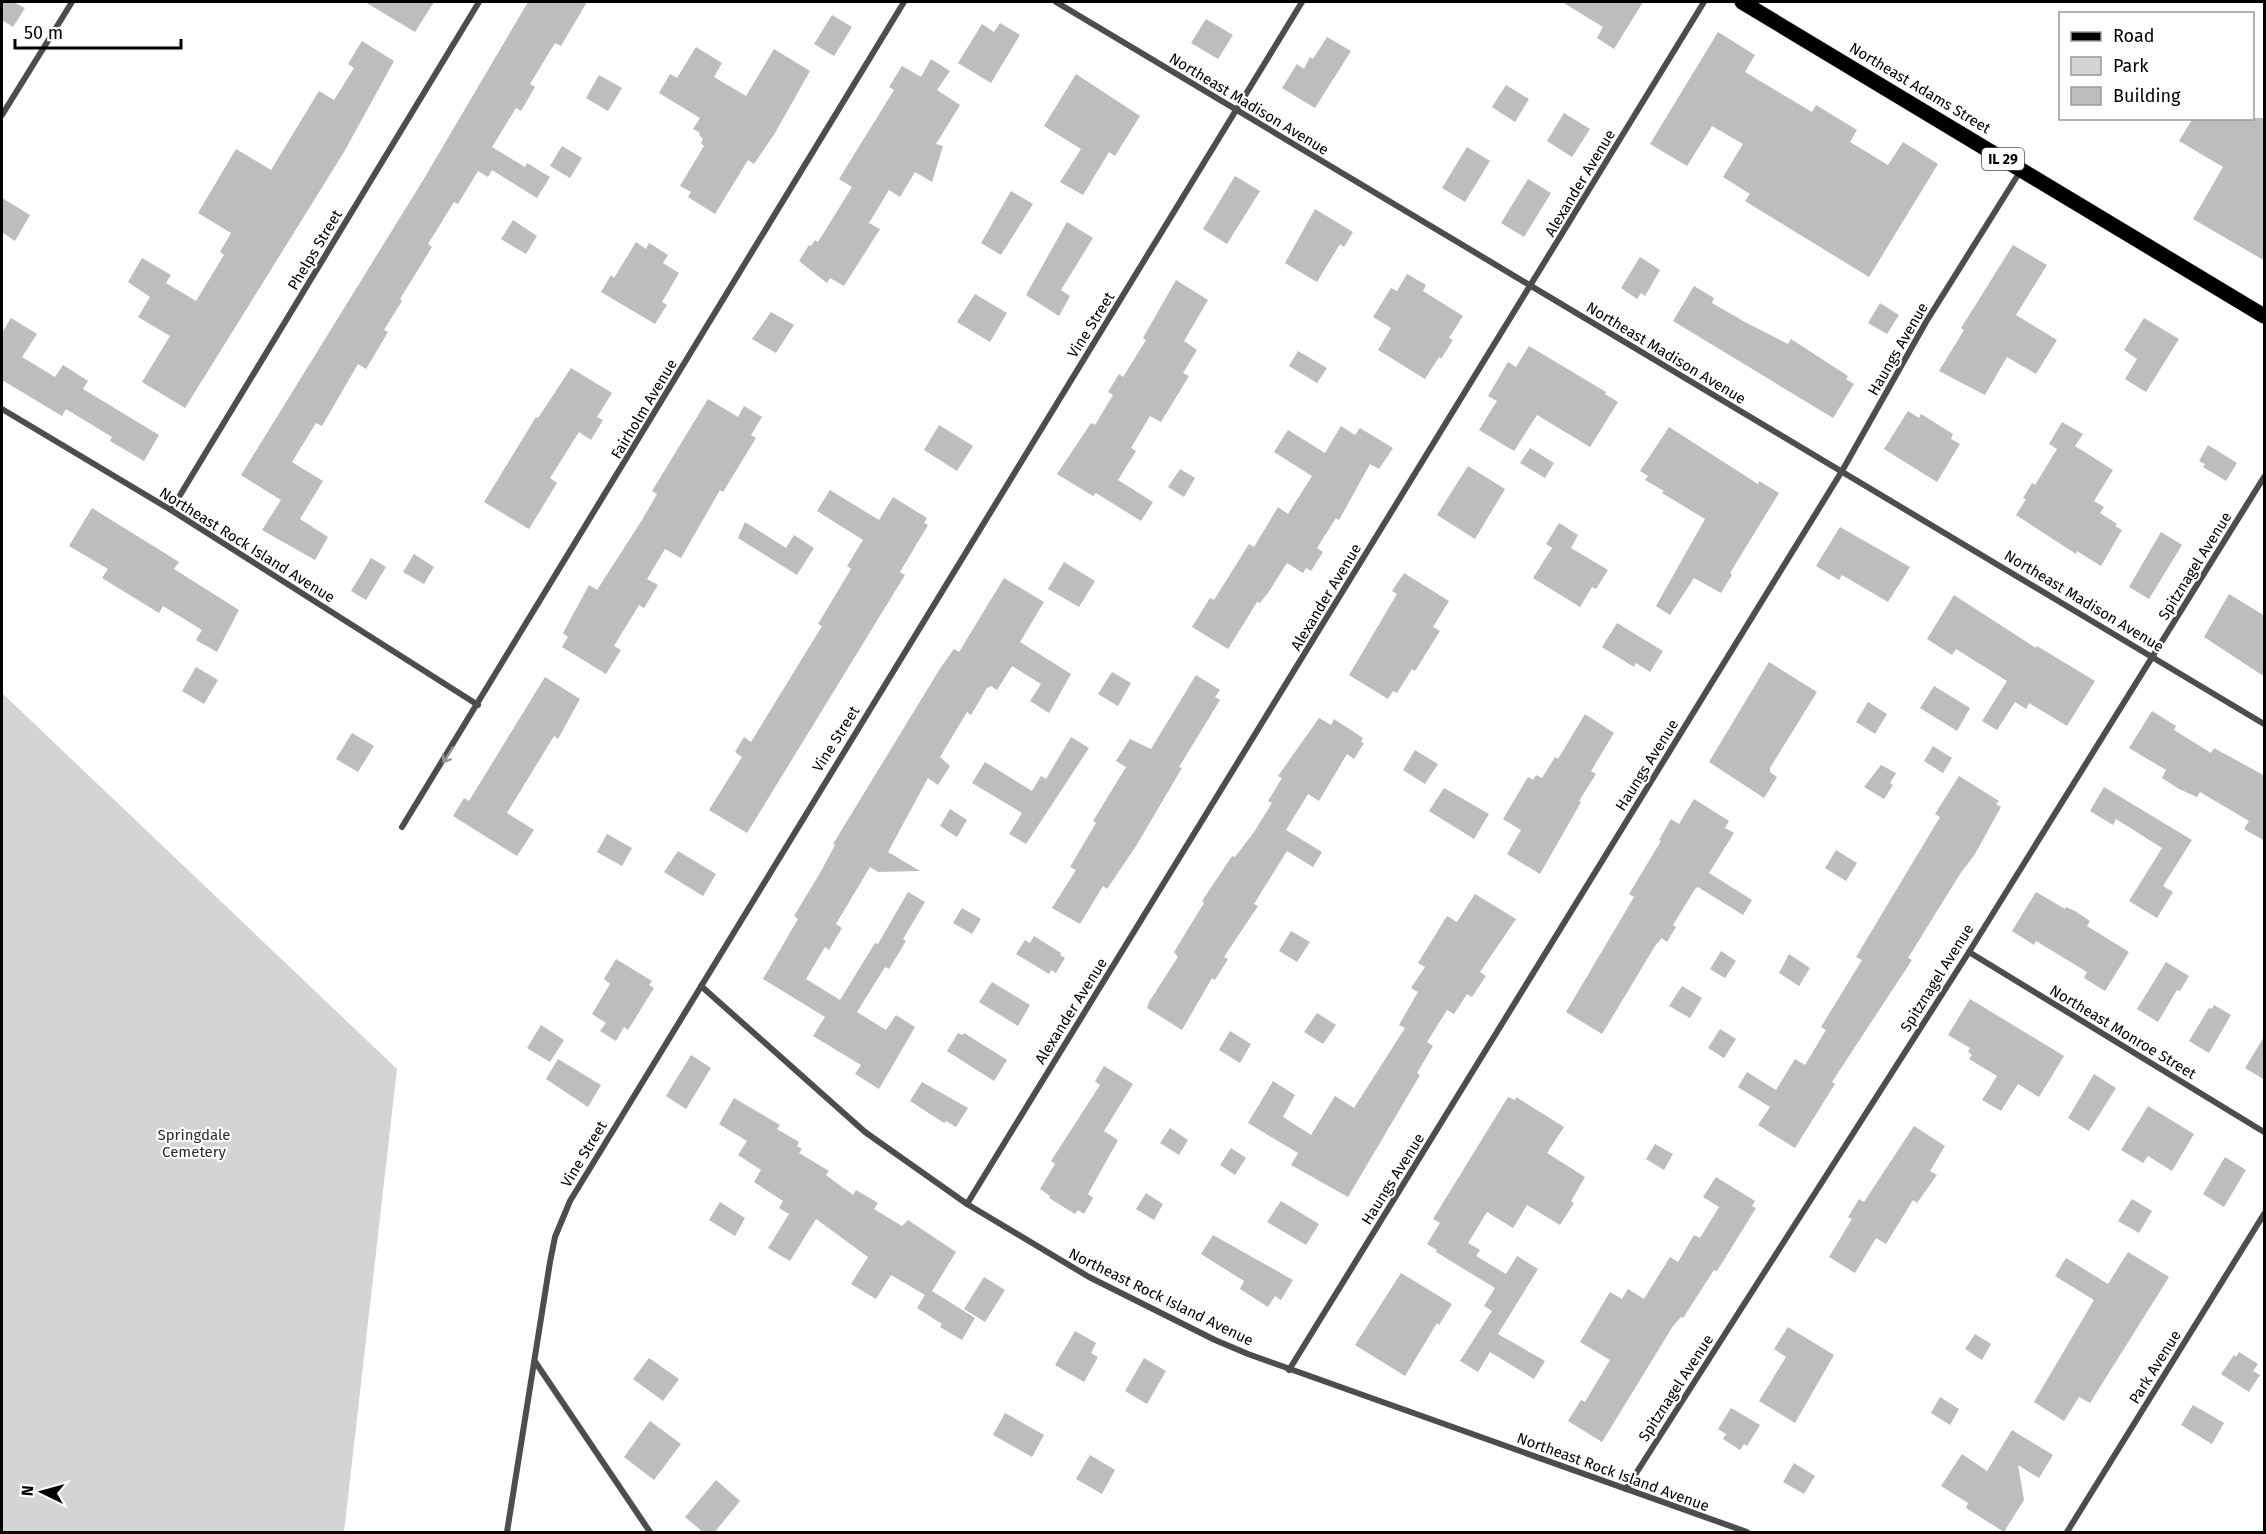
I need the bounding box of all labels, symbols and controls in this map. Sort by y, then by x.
scale bar [15,12,182,50]
legend [2059,12,2254,120]
text: 50 m [24,22,63,44]
text: Road [2113,25,2155,47]
street label: Northeast Adams Street [1846,39,1994,138]
street label: Northeast Madison Avenue [1166,49,1332,159]
text: Park [2113,55,2149,77]
text: Building [2113,85,2181,107]
street label: Alexander Avenue [1541,126,1619,240]
road number: IL 29 [1982,148,2024,170]
street label: Phelps Street [284,206,346,293]
street label: Vine Street [1064,288,1119,361]
street label: Northeast Madison Avenue [1583,298,1749,408]
street label: Haungs Avenue [1864,299,1932,399]
street label: Fairholm Avenue [607,356,681,462]
street label: Northeast Rock Island Avenue [156,484,338,606]
street label: Spitznagel Avenue [2155,509,2235,623]
street label: Alexander Avenue [1287,540,1365,654]
street label: Northeast Madison Avenue [2001,546,2167,656]
street label: Vine Street [809,702,864,775]
street label: Haungs Avenue [1612,716,1682,814]
one-way arrow [441,746,454,763]
street label: Spitznagel Avenue [1897,921,1977,1035]
street label: Alexander Avenue [1031,955,1111,1067]
street label: Northeast Monroe Street [2047,981,2200,1083]
street label: Vine Street [557,1117,611,1190]
park label: Springdale Cemetery [158,1126,230,1161]
street label: Haungs Avenue [1358,1130,1428,1228]
street label: Northeast Rock Island Avenue [1066,1244,1256,1350]
street label: Park Avenue [2125,1327,2185,1407]
street label: Spitznagel Avenue [1635,1331,1717,1445]
street label: Northeast Rock Island Avenue [1514,1429,1712,1515]
north arrow [12,1462,72,1522]
text: N [18,1485,37,1497]

